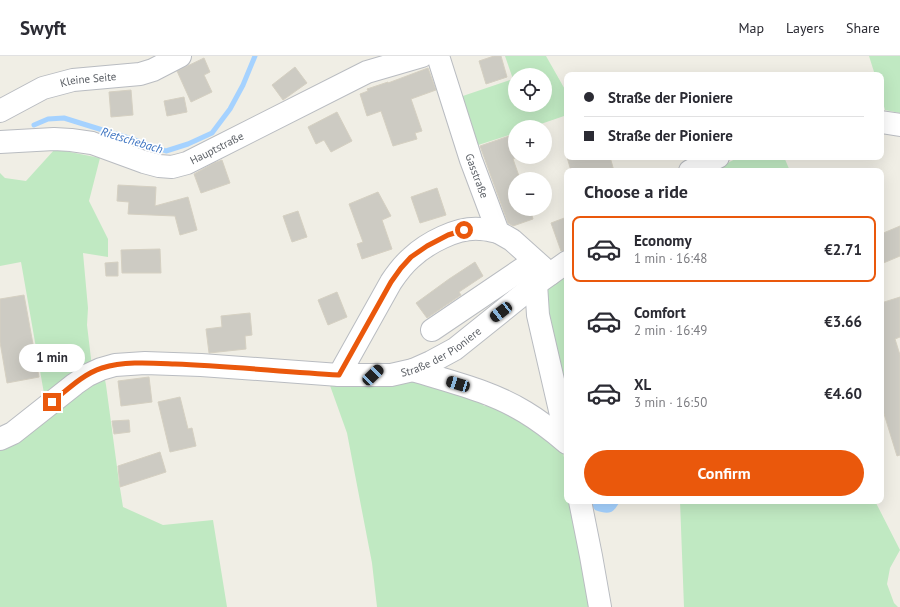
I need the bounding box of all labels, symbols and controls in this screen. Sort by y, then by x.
text: Swyft [20,16,66,40]
text: Map [738,19,764,37]
text: Layers [786,19,824,37]
text: Share [846,19,880,37]
map controls [508,68,552,216]
button: locate [508,68,552,112]
street label: Kleine Seite [59,69,117,90]
text: Straße der Pioniere [608,88,733,107]
button: + [508,120,552,164]
water label: Rietschebach [99,123,165,157]
text: Straße der Pioniere [608,126,733,145]
street label: Hauptstraße [188,128,246,167]
street label: Gasstraße [462,152,492,200]
button: − [508,172,552,216]
text: Choose a ride [584,180,688,203]
route start [455,221,473,239]
icon: car [586,231,622,267]
text: Economy [634,231,692,250]
text: €2.71 [824,240,862,259]
text: 1 min · 16:48 [634,250,707,267]
car [488,300,514,324]
icon: car [586,303,622,339]
text: Comfort [634,303,686,322]
text: €3.66 [824,312,862,331]
text: 2 min · 16:49 [634,322,707,339]
street label: Straße der Pioniere [399,324,484,380]
callout: 1 min [19,344,85,372]
text: 1 min [36,349,68,366]
car [360,362,386,388]
car [445,375,471,393]
icon: car [586,375,622,411]
text: XL [634,375,651,394]
text: €4.60 [824,384,862,403]
route end [43,393,61,411]
text: 3 min · 16:50 [634,394,707,411]
button: Confirm [584,450,864,496]

